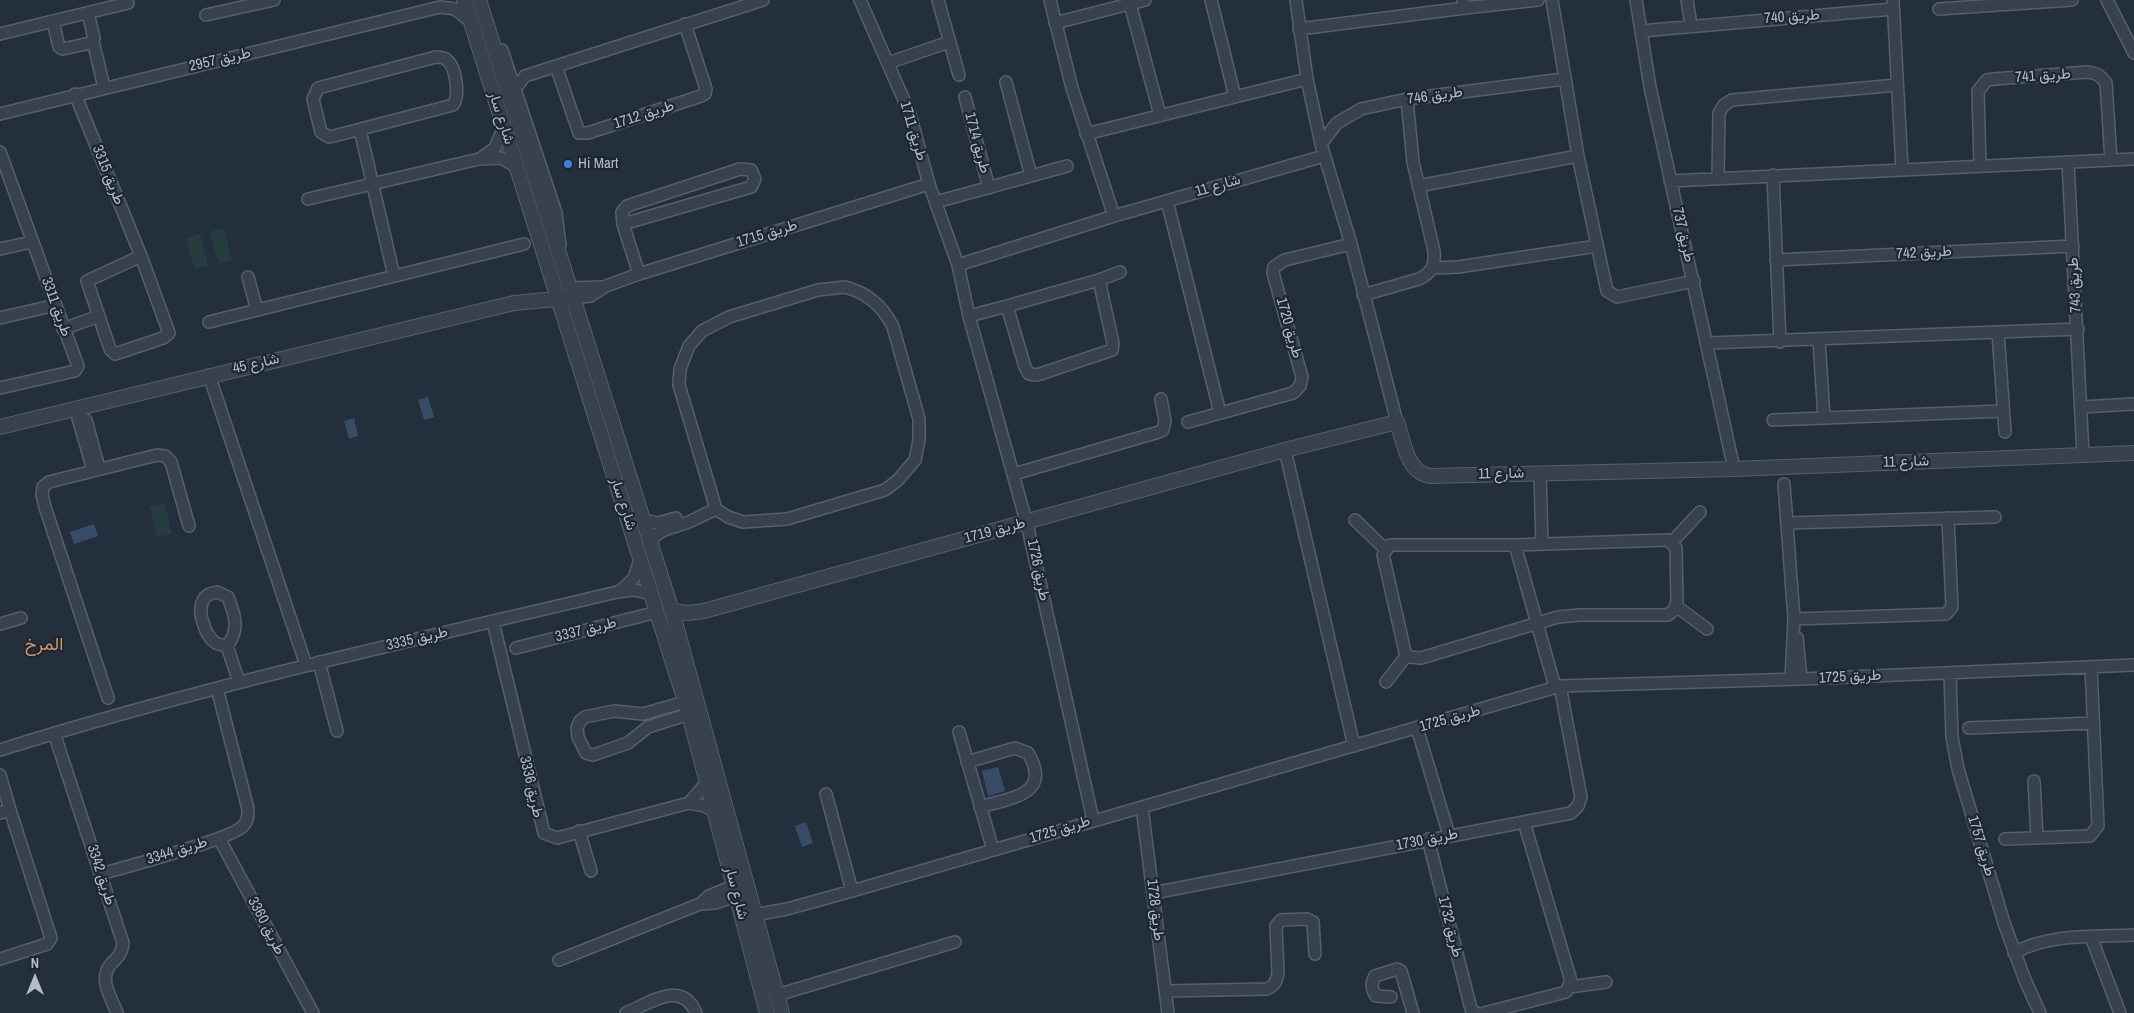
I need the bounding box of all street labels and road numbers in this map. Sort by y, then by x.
street label: طريق 740 [1764,6,1820,28]
street label: طريق 2957 [187,44,253,76]
street label: طريق 741 [2015,65,2071,87]
street label: طريق 746 [1406,83,1464,109]
street label: شارع سار [484,89,518,147]
street label: طريق 1712 [611,97,677,133]
street label: طريق 1711 [895,99,931,163]
street label: طريق 1714 [960,110,994,176]
street label: طريق 3315 [88,143,128,207]
street label: شارع 11 [1193,171,1243,201]
street label: طريق 737 [1668,206,1698,264]
street label: طريق 1715 [734,216,800,252]
street label: طريق 742 [1896,243,1952,263]
street label: طريق 743 [2065,257,2085,313]
street label: طريق 3311 [37,275,75,339]
street label: طريق 1720 [1272,295,1306,361]
street label: شارع 45 [231,350,281,378]
street label: شارع 11 [1883,452,1929,472]
street label: شارع 11 [1478,465,1524,483]
street label: شارع سار [606,475,640,533]
street label: طريق 1719 [962,514,1028,548]
street label: طريق 1726 [1023,538,1053,602]
street label: طريق 3337 [553,614,619,646]
street label: طريق 3335 [384,623,450,655]
street label: طريق 1725 [1818,666,1882,688]
street label: طريق 1725 [1417,702,1483,736]
street label: طريق 3336 [515,754,547,820]
street label: طريق 1725 [1027,812,1093,848]
street label: طريق 1757 [1963,813,1999,879]
street label: طريق 1730 [1395,825,1459,855]
street label: طريق 3344 [144,833,210,869]
street label: طريق 3342 [83,842,119,908]
street label: شارع سار [720,864,752,922]
street label: طريق 1728 [1142,878,1168,942]
street label: طريق 3360 [243,894,289,958]
street label: طريق 1732 [1434,894,1466,960]

